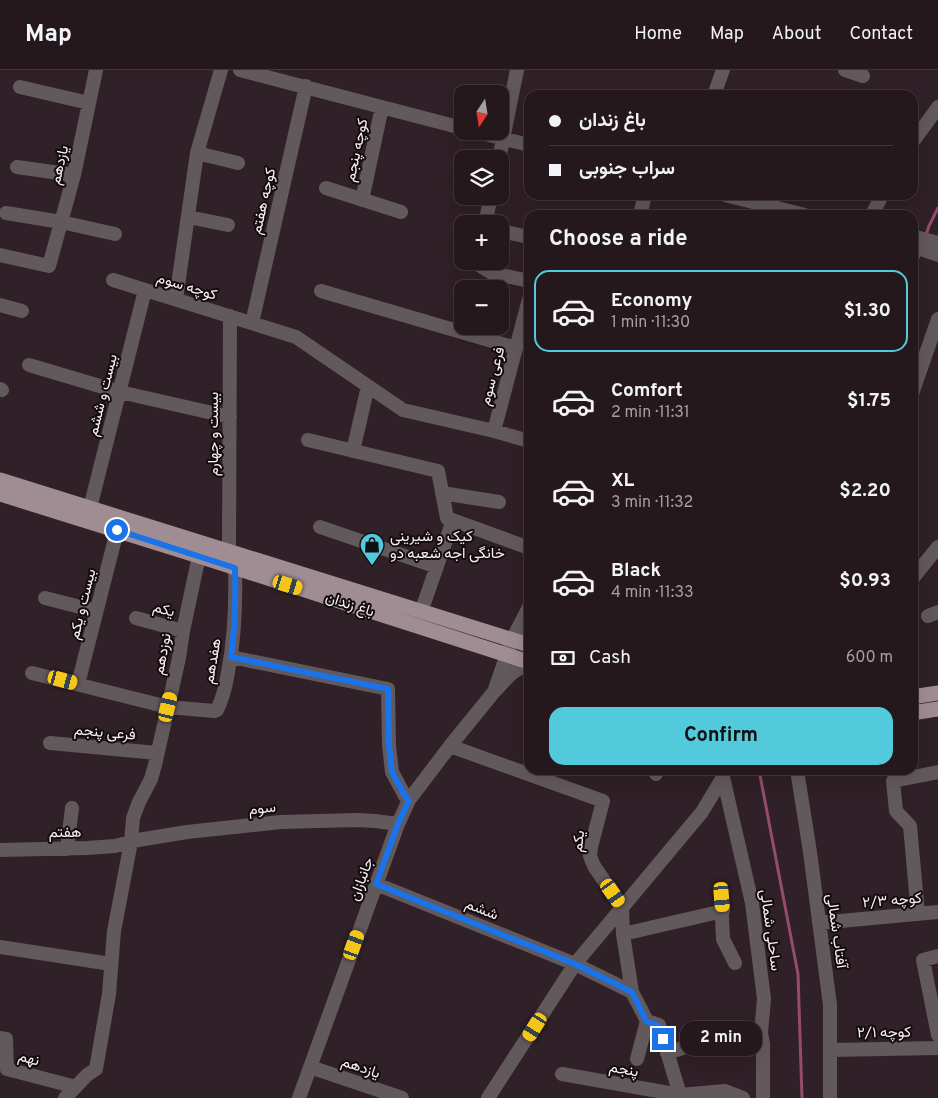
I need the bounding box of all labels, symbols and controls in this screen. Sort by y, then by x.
text: Map [25,20,72,50]
text: Home [634,23,682,46]
text: Map [710,23,744,46]
text: About [772,23,821,46]
text: Contact [849,23,913,46]
north arrow [454,85,509,140]
map controls [454,85,509,335]
text: باغ زندان [579,109,646,133]
street label: کوچه پنجم [342,117,373,184]
street label: یازدهم [47,144,74,187]
button: layers [454,150,509,205]
text: سراب جنوبی [579,157,675,181]
street label: کوچه هفتم [248,166,281,236]
button: + [454,215,509,270]
text: Choose a ride [549,226,687,253]
street label: کوچه سوم [154,269,219,306]
button: − [454,280,509,335]
icon: car [551,289,596,334]
text: Economy [611,289,692,313]
text: $1.30 [844,299,891,323]
text: 1 min · 11:30 [611,313,690,333]
street label: فرعی سوم [477,345,510,408]
street label: بیست و ششم [84,352,123,439]
icon: car [551,379,596,424]
text: Comfort [611,379,683,403]
text: $1.75 [847,389,891,413]
street label: بیست و چهارم [205,392,224,476]
text: 2 min · 11:31 [611,403,690,423]
icon: car [551,469,596,514]
text: XL [611,469,634,493]
text: $2.20 [839,479,891,503]
text: 3 min · 11:32 [611,493,693,513]
route start [106,519,128,541]
place label: کیک و شیرینی خانگی اجه شعبه دو [390,528,505,564]
shop icon: کیک و شیرینی خانگی اجه شعبه دو [359,532,385,566]
icon: car [551,559,596,604]
text: Black [611,559,661,583]
street label: بیست و یکم [66,567,101,642]
text: $0.93 [839,569,891,593]
car [271,573,304,597]
text: 4 min · 11:33 [611,583,694,603]
street label: باغ زندان [323,589,376,622]
street label: یکم [151,598,177,622]
street label: نوزدهم [150,632,177,677]
street label: هفدهم [200,637,227,685]
icon: cash [549,644,577,672]
text: Cash [589,646,631,670]
text: 600 m [846,648,893,668]
car [46,669,79,691]
car [157,691,178,723]
button: Confirm [549,707,893,765]
street label: فرعی پنجم [73,721,137,746]
street label: سوم [248,799,277,820]
street label: هفتم [48,824,82,843]
street label: یکم [569,829,590,853]
street label: جانبازان [346,855,379,904]
car [598,876,627,910]
car [713,881,730,913]
street label: ساحلی شمالی [754,888,785,972]
street label: کوچه ۲/۳ [862,889,923,914]
street label: آفتاب شمالی [821,893,850,971]
street label: ششم [462,895,501,926]
car [341,928,366,962]
car [520,1010,549,1044]
callout: 2 min [680,1022,763,1056]
street label: کوچه ۲/۱ [857,1024,912,1043]
route end [652,1028,674,1050]
text: 2 min [700,1028,742,1048]
street label: نهم [16,1047,41,1072]
street label: یازدهم [339,1053,382,1084]
street label: پنجم [608,1059,640,1082]

